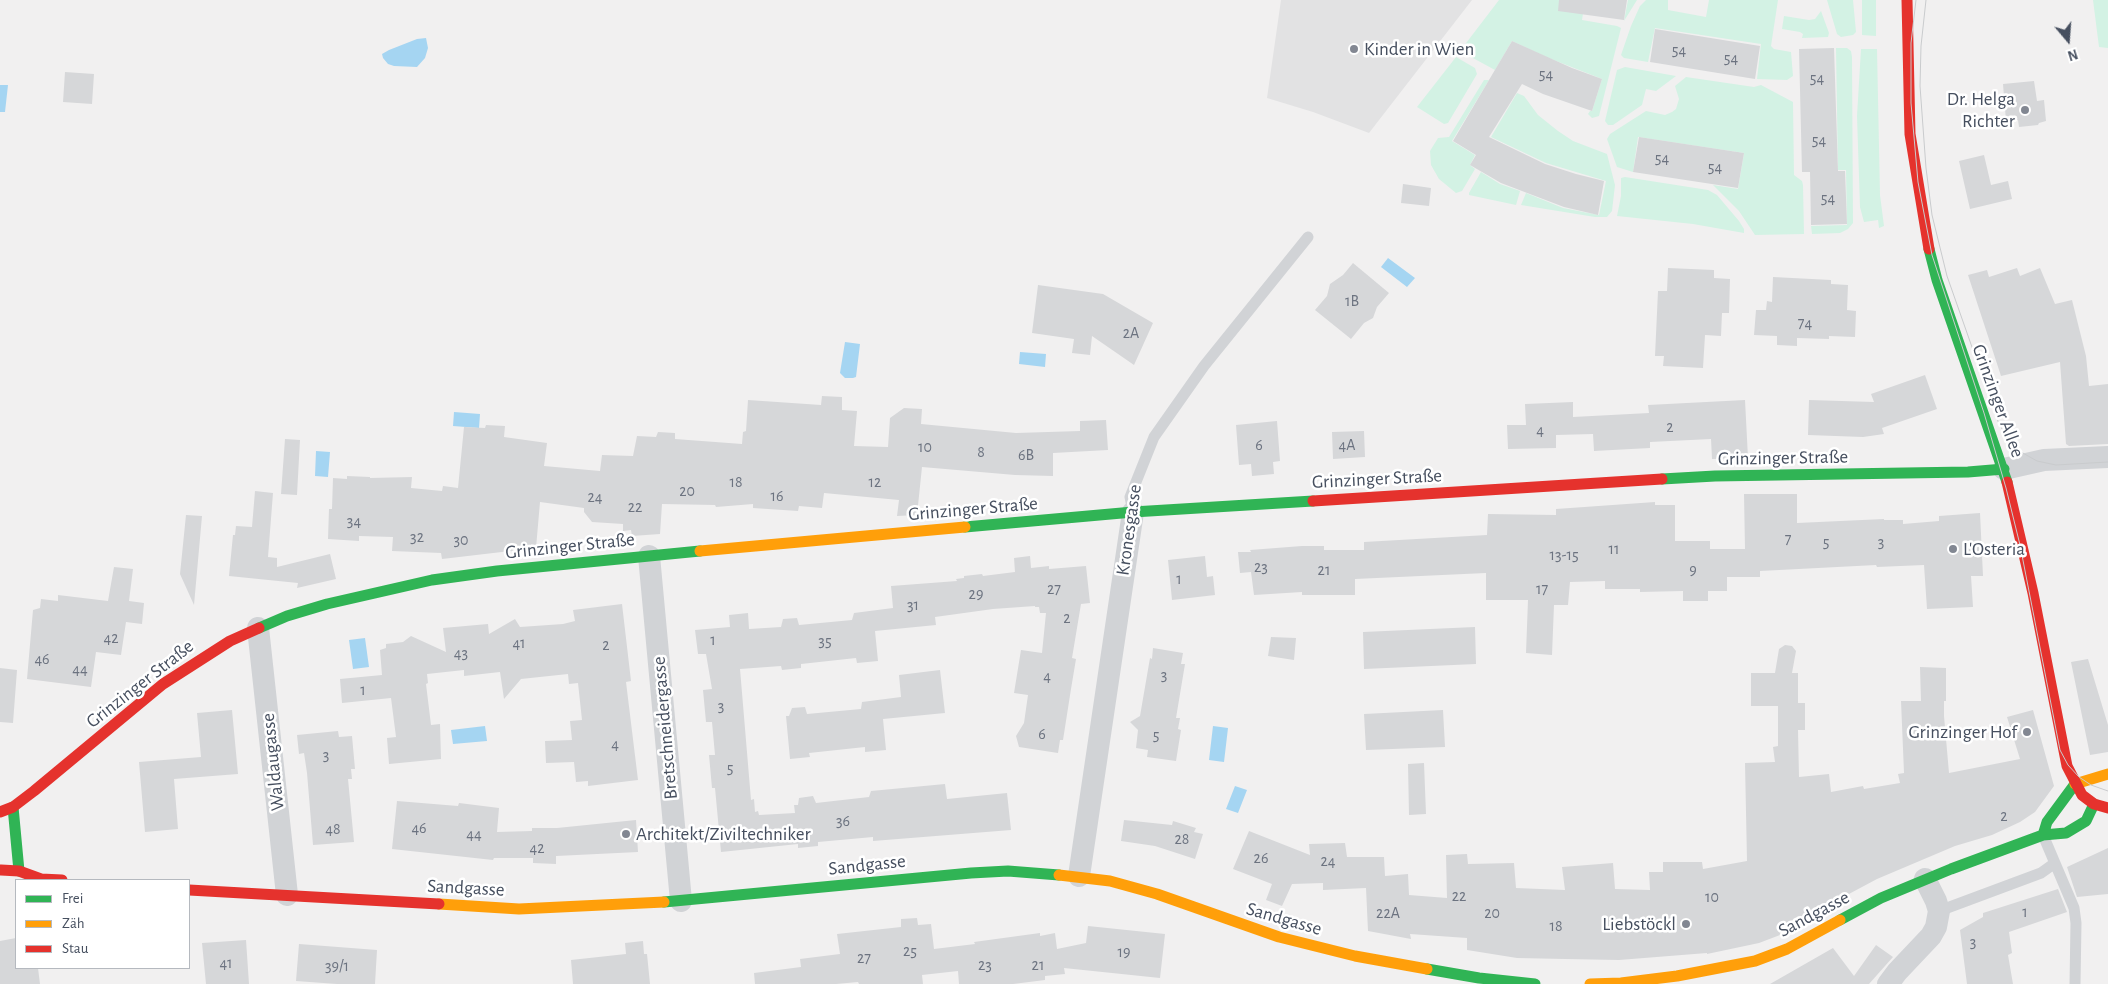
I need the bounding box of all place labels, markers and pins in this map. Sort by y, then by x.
place label: Kinder in Wien [1364,38,1474,60]
marker: Kinder in Wien [1348,43,1360,55]
place label: Dr. Helga Richter [1947,88,2015,132]
marker: Dr. Helga Richter [2019,104,2031,116]
place label: L'Osteria [1963,538,2025,560]
marker: L'Osteria [1947,543,1959,555]
place label: Grinzinger Hof [1909,721,2017,743]
marker: Grinzinger Hof [2021,726,2033,738]
place label: Architekt/Ziviltechniker [636,823,811,845]
marker: Architekt/Ziviltechniker [620,828,632,840]
place label: Liebstöckl [1602,913,1676,935]
marker: Liebstöckl [1680,918,1692,930]

